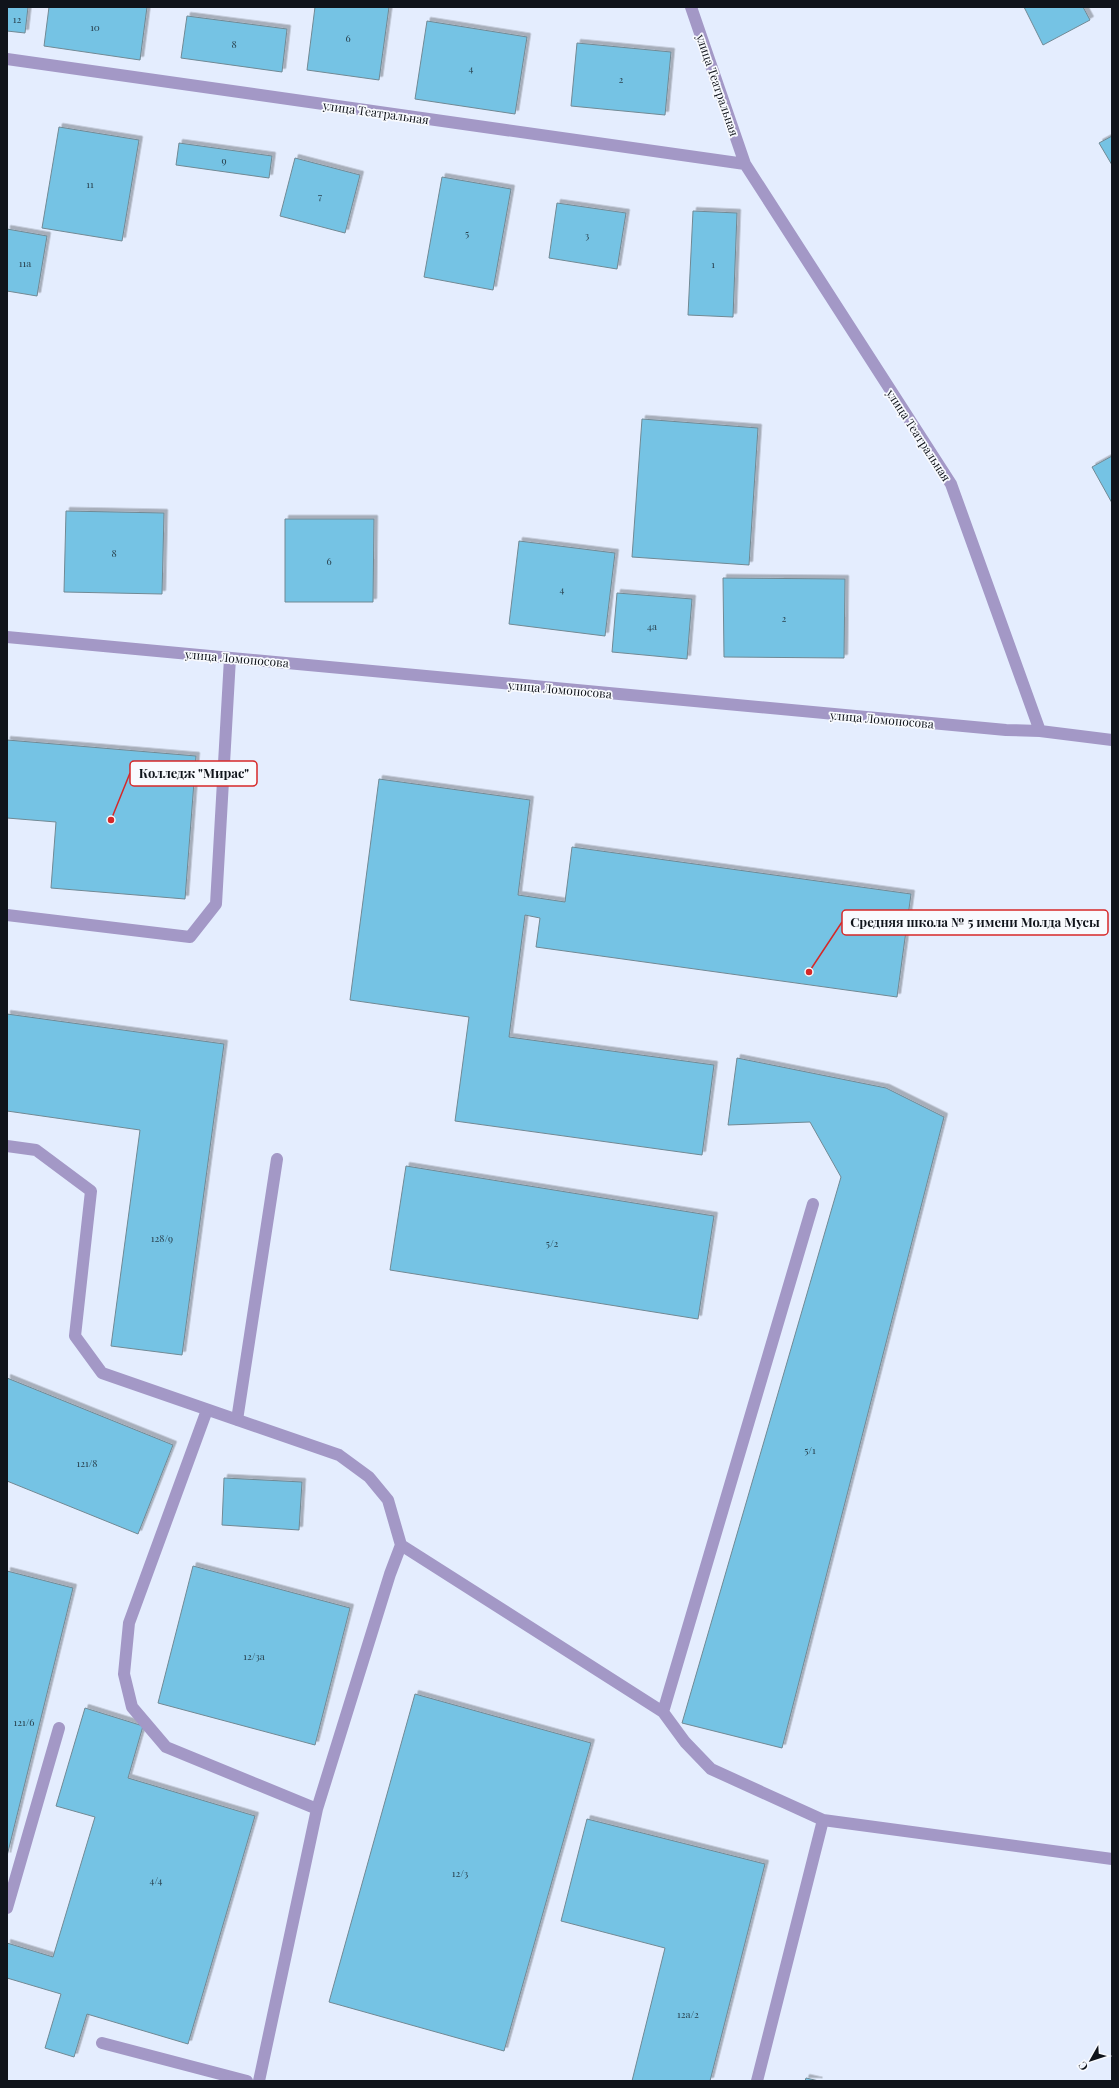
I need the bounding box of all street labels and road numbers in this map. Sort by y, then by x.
street label: улица Театральная [693,31,743,139]
street label: улица Театральная [321,97,431,127]
street label: улица Театральная [883,385,955,485]
street label: улица Ломоносова [184,645,289,671]
street label: улица Ломоносова [507,676,612,702]
street label: улица Ломоносова [829,706,934,732]

